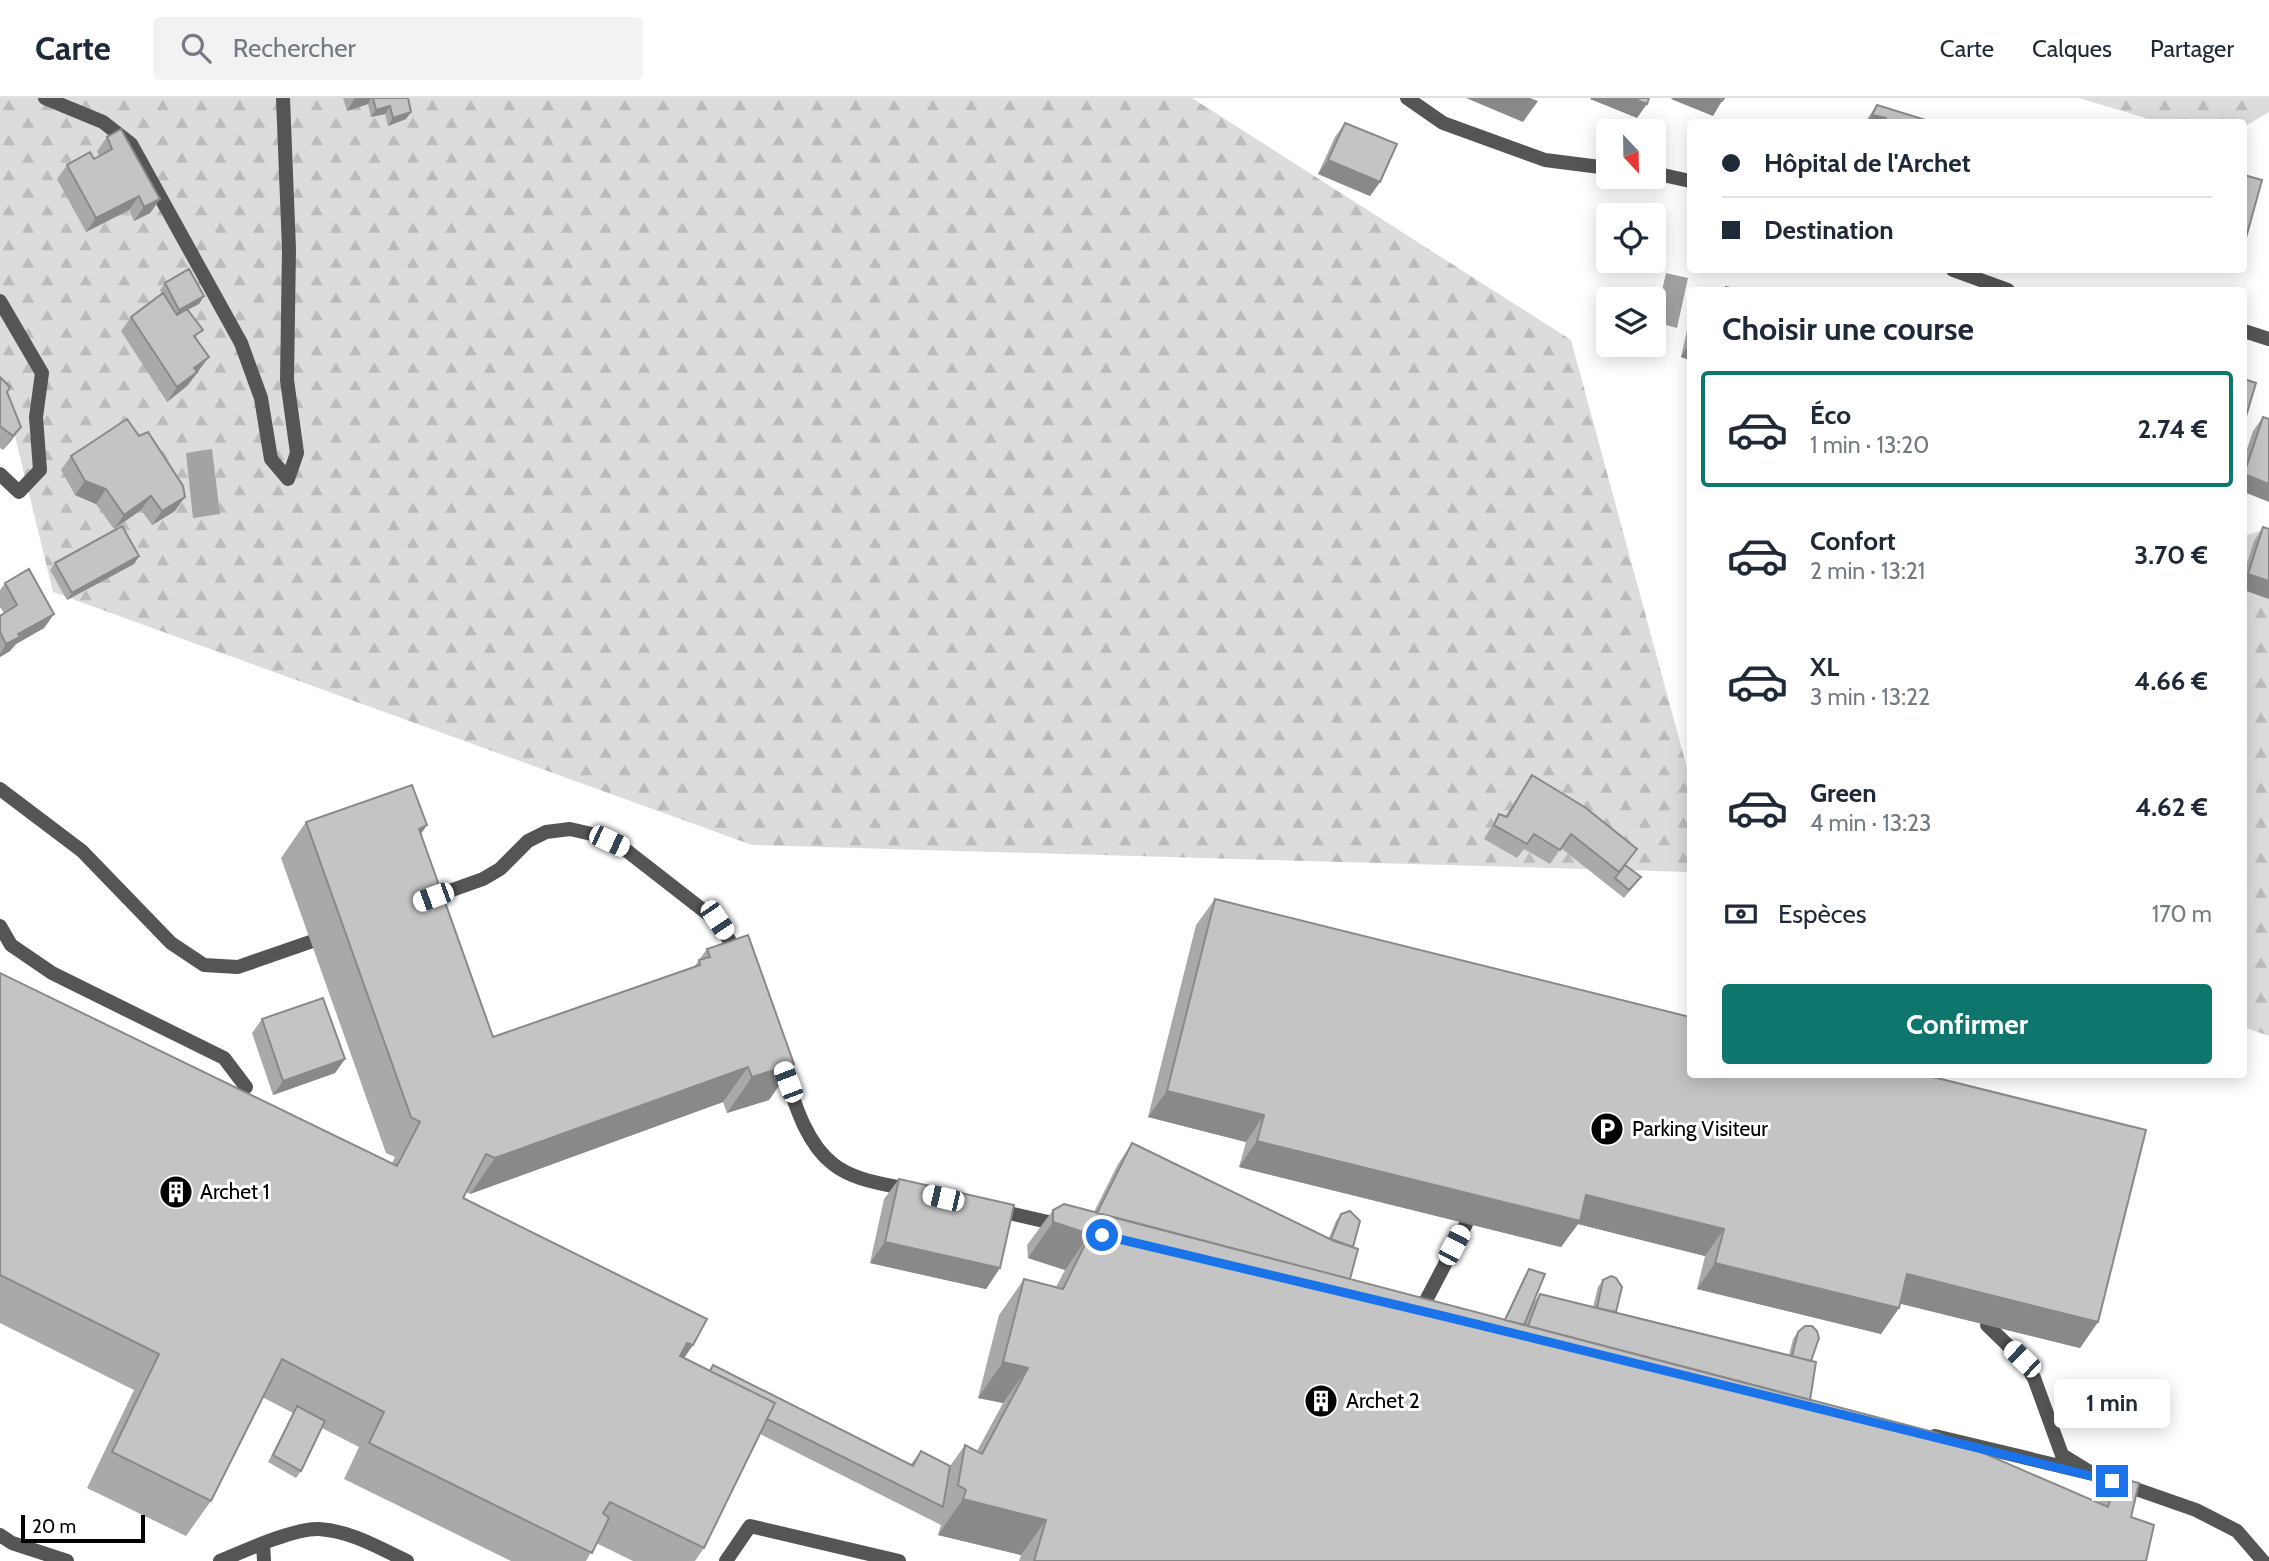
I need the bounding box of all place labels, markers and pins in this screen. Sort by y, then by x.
parking icon: Parking Visiteur [1588,1110,1626,1148]
place label: Parking Visiteur [1632,1116,1768,1141]
building icon: Archet 1 [157,1173,195,1211]
place label: Archet 1 [200,1179,270,1204]
building icon: Archet 2 [1302,1382,1340,1420]
place label: Archet 2 [1346,1388,1420,1413]

